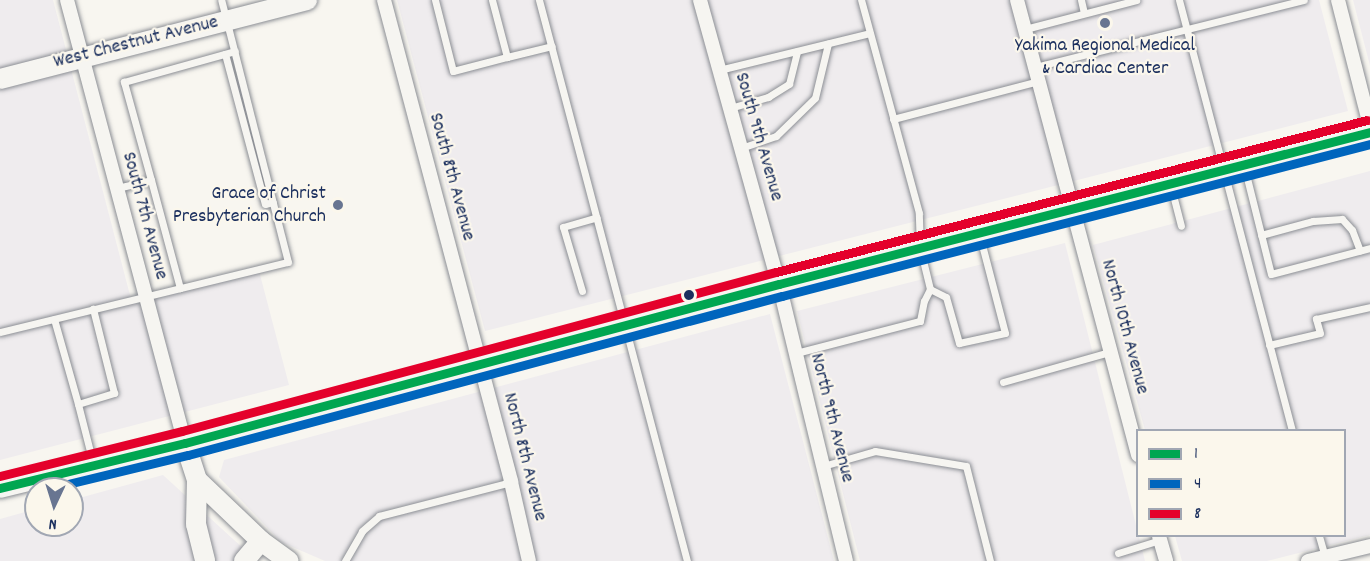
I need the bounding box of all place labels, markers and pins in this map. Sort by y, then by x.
marker: Yakima Regional Medical & Cardiac Center [1096,14,1114,32]
place label: Yakima Regional Medical & Cardiac Center [1015,34,1195,81]
place label: Grace of Christ Presbyterian Church [173,182,326,229]
marker: Grace of Christ Presbyterian Church [331,198,345,212]
unlabelled marker [683,289,695,301]

